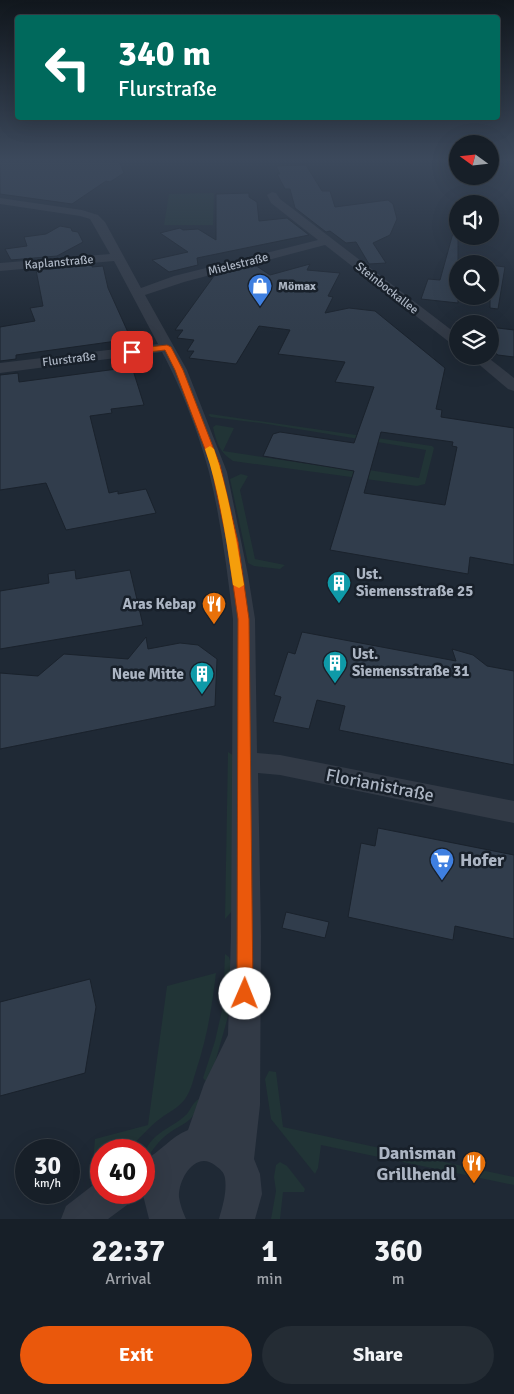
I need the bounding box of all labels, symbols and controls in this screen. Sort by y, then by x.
text: 340 m [118,32,211,75]
icon: left [35,35,100,100]
text: Flurstraße [118,75,217,102]
north arrow [449,135,499,185]
map controls [449,135,499,365]
button: sound [449,195,499,245]
street label: Mielestraße [206,250,270,279]
street label: Kaplanstraße [24,252,94,273]
button: search [449,255,499,305]
street label: Steinbockallee [352,259,421,318]
shop icon: Mömax [247,273,273,307]
place label: Mömax [278,279,316,294]
button: layers [449,315,499,365]
pin [111,331,153,373]
icon: arrive [118,338,146,366]
street label: Flurstraße [41,349,97,370]
place label: Ust. Siemensstraße 25 [356,565,473,600]
building icon: Ust. Siemensstraße 25 [326,570,352,604]
restaurant icon: Aras Kebap [201,591,227,625]
place label: Aras Kebap [123,595,196,613]
place label: Ust. Siemensstraße 31 [352,645,469,680]
building icon: Ust. Siemensstraße 31 [322,650,348,684]
building icon: Neue Mitte [189,661,215,695]
place label: Neue Mitte [112,665,184,683]
street label: Florianistraße [324,764,436,806]
supermarket icon: Hofer [429,847,455,881]
place label: Hofer [460,849,505,871]
position arrow [218,967,270,1019]
speed limit sign: 40 [90,1139,155,1204]
place label: Danisman Grillhendl [376,1142,456,1185]
text: 30 [34,1150,61,1181]
restaurant icon: Danisman Grillhendl [461,1150,487,1184]
text: km/h [34,1176,61,1191]
text: 22:37 [91,1233,165,1270]
text: 1 [261,1233,278,1270]
text: 360 [374,1233,422,1270]
text: Arrival [105,1269,151,1289]
text: min [257,1269,282,1289]
text: m [392,1269,405,1289]
button: Exit [20,1326,252,1384]
button: Share [262,1326,494,1384]

